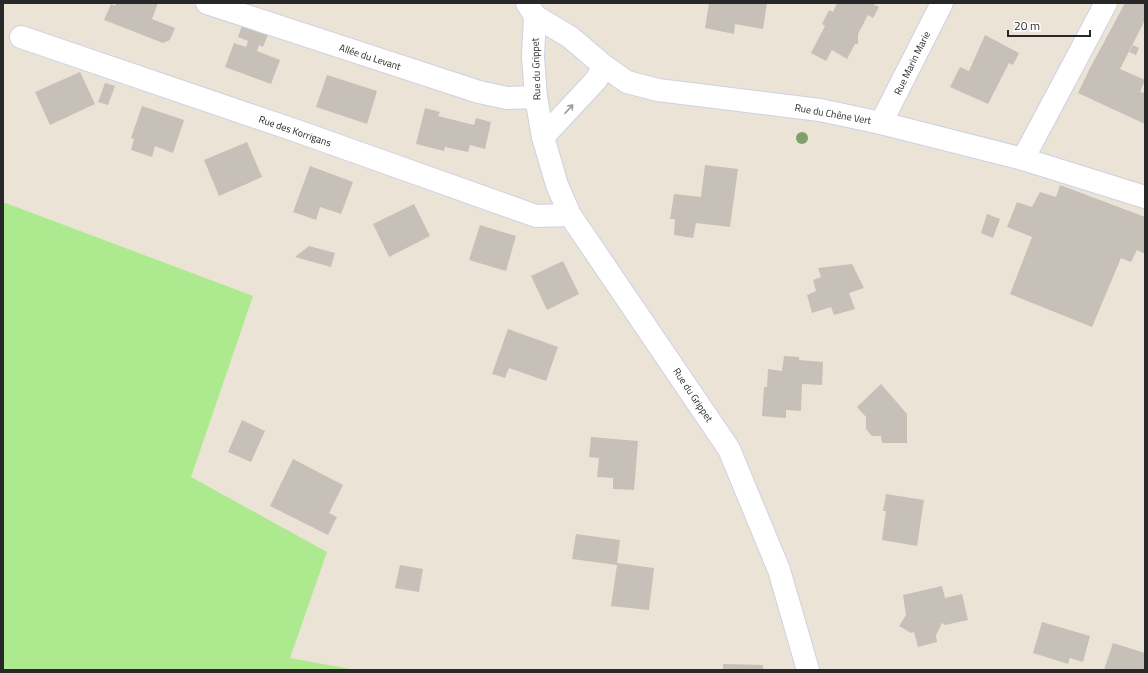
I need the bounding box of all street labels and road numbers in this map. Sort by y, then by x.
street label: Rue Marin Marie [890,29,934,97]
street label: Rue du Grippet [527,37,545,100]
street label: Allée du Levant [337,40,403,74]
street label: Rue du Chêne Vert [794,100,873,128]
street label: Rue des Korrigans [257,112,334,151]
street label: Rue du Grippet [669,365,717,425]

